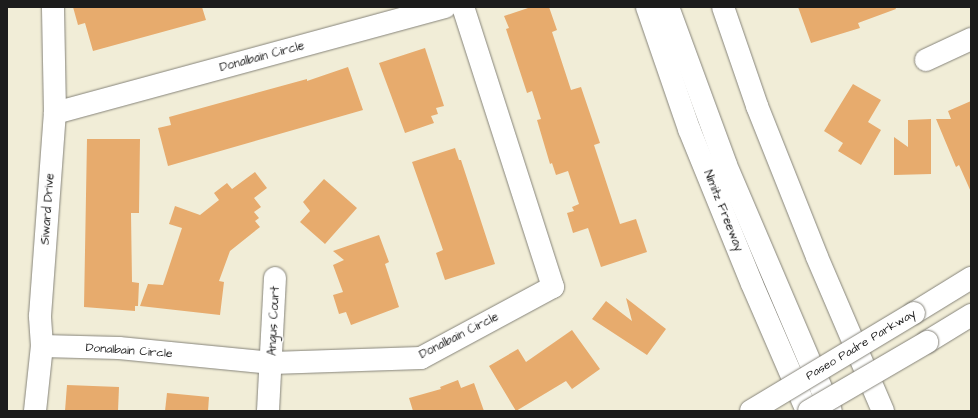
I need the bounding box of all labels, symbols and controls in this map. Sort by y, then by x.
street label: Donalbain Circle [218,39,306,75]
street label: Nimitz Freeway [700,168,746,254]
street label: Siward Drive [38,173,58,245]
street label: Angus Court [265,286,283,356]
street label: Paseo Padre Parkway [803,306,919,384]
street label: Donalbain Circle [417,310,501,362]
street label: Donalbain Circle [85,341,173,361]

